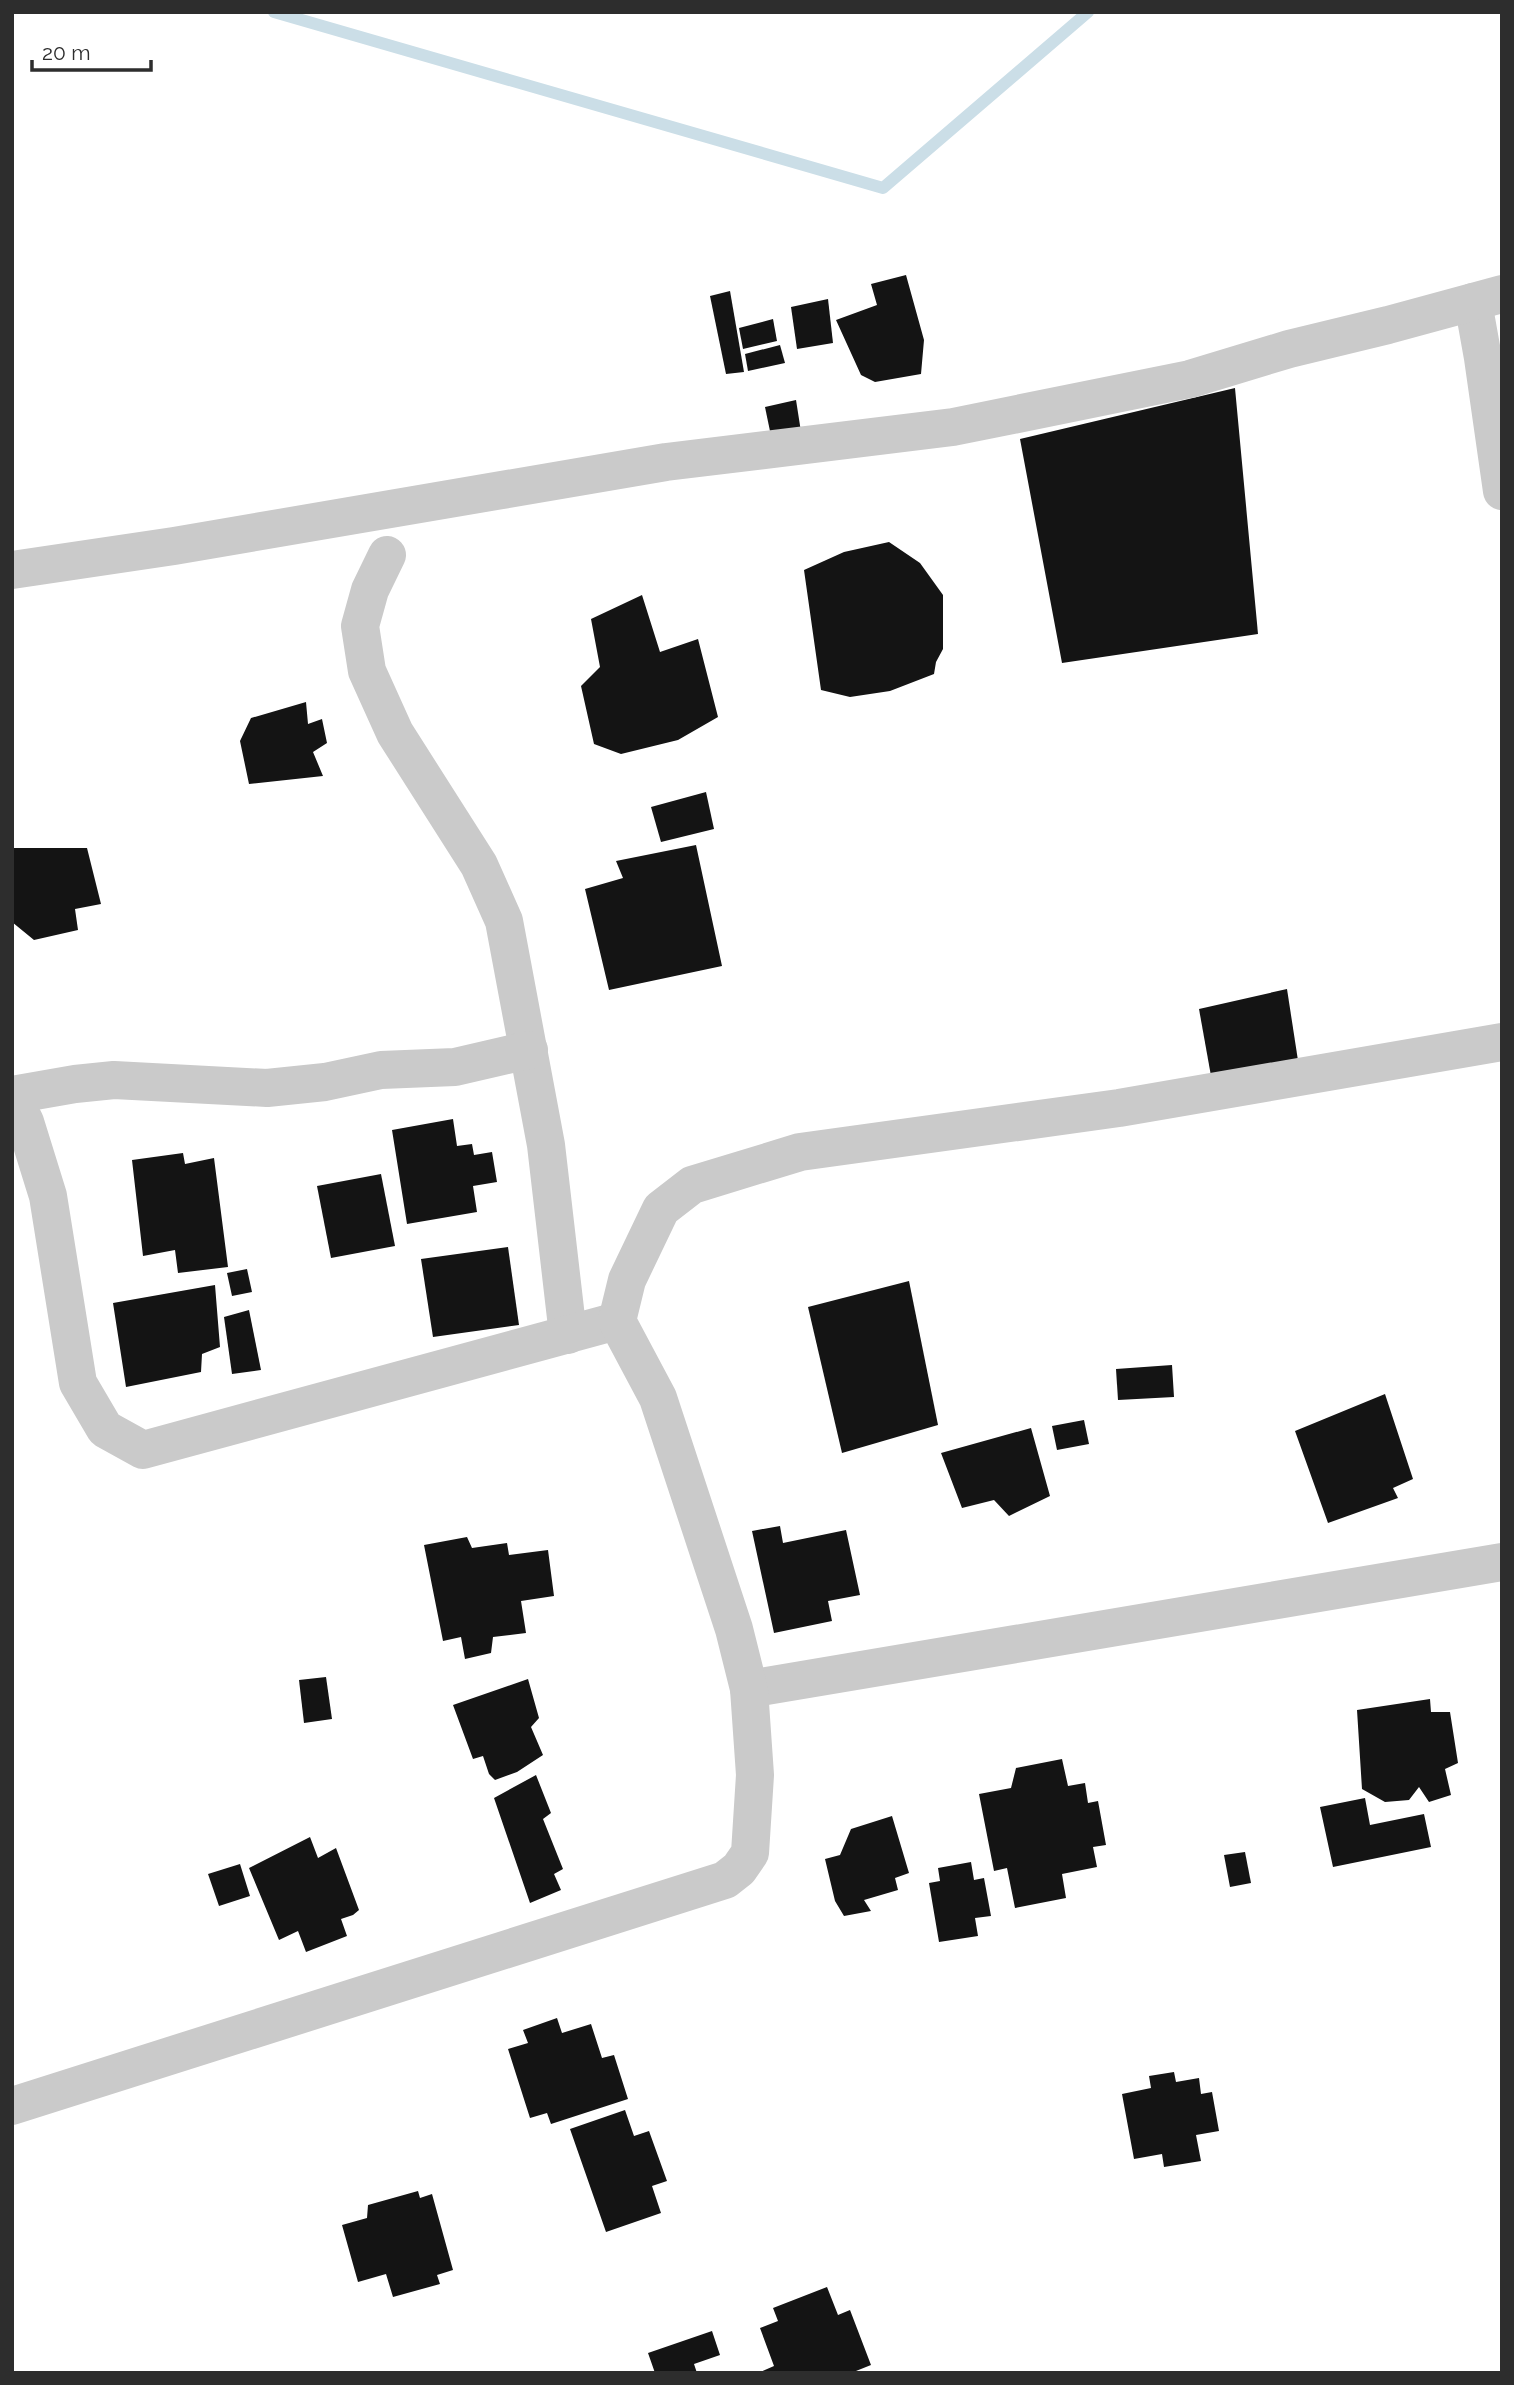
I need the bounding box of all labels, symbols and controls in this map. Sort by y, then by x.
scale bar [32,28,150,72]
text: 20 m [42,40,90,65]

